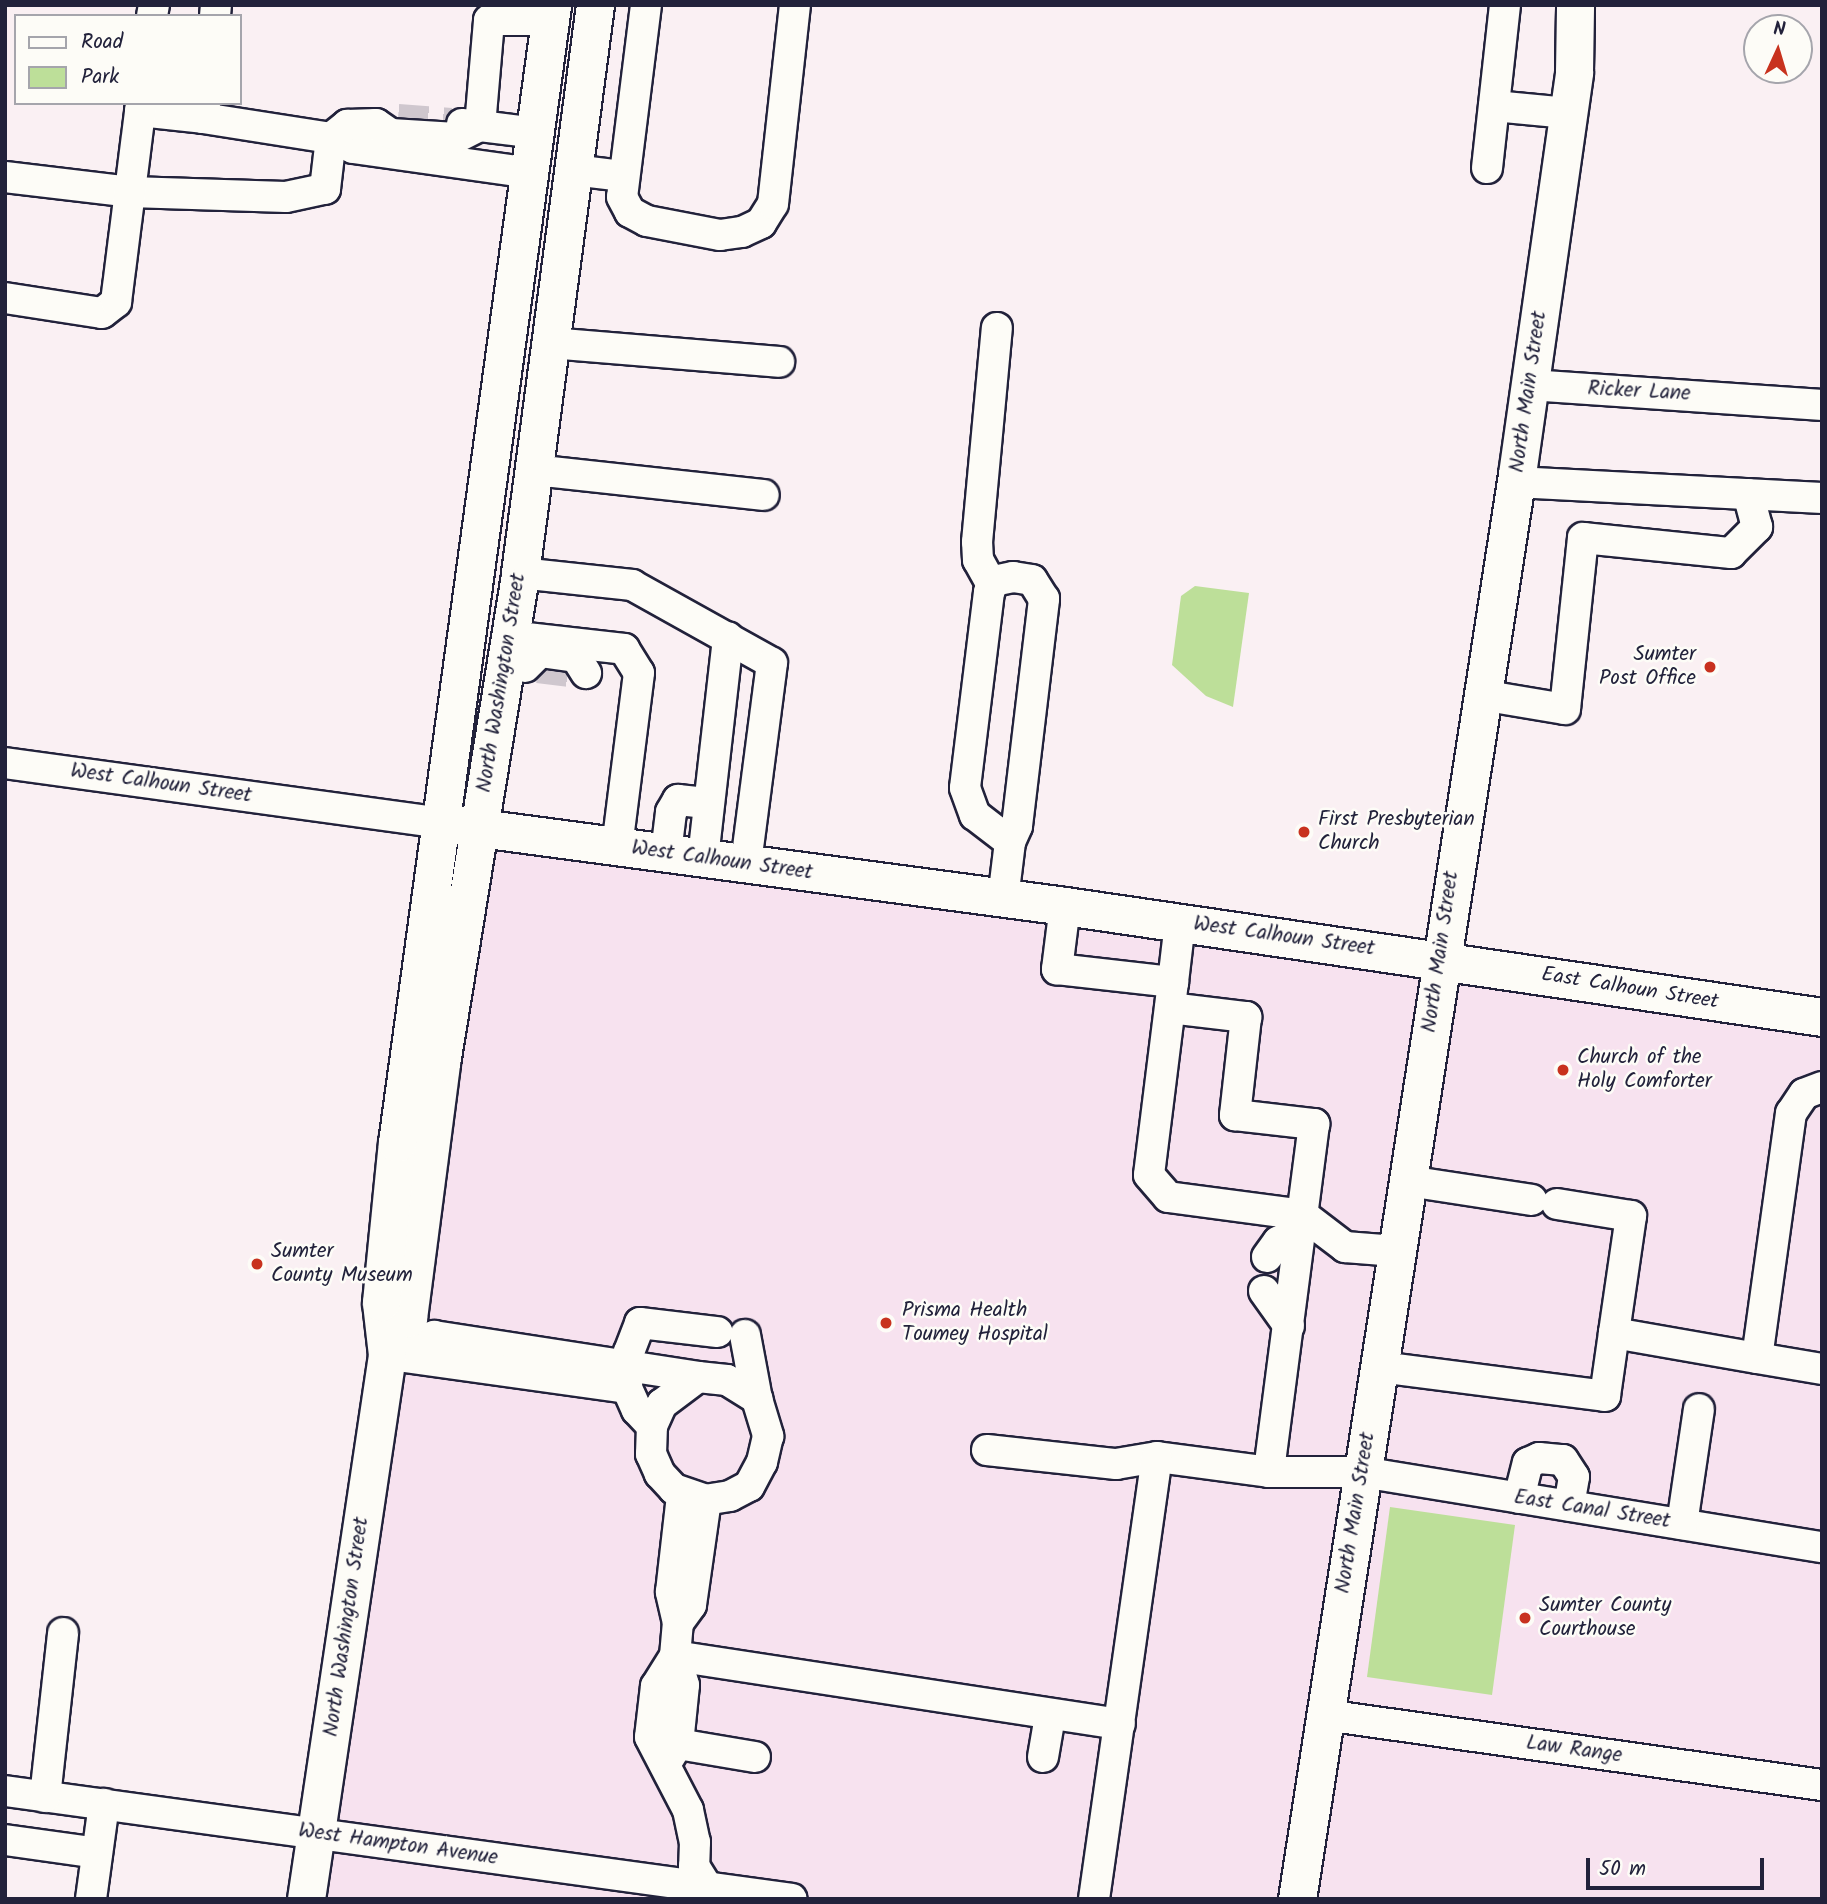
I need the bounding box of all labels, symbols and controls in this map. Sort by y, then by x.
legend [14,14,242,105]
north arrow [1743,14,1813,84]
text: N [1772,15,1786,45]
text: Road [81,26,123,59]
text: Park [81,61,119,94]
street label: North Main Street [1505,310,1553,474]
street label: Ricker Lane [1587,377,1691,407]
street label: North Washington Street [472,572,532,794]
place label: Sumter Post Office [1599,642,1696,692]
marker: Sumter Post Office [1702,659,1718,675]
street label: West Calhoun Street [69,759,253,809]
place label: First Presbyterian Church [1318,807,1475,857]
marker: First Presbyterian Church [1296,824,1312,840]
street label: West Calhoun Street [630,836,814,886]
street label: North Main Street [1417,870,1465,1034]
street label: West Calhoun Street [1192,912,1376,962]
street label: East Calhoun Street [1540,963,1720,1015]
place label: Church of the Holy Comforter [1577,1045,1712,1095]
marker: Church of the Holy Comforter [1555,1062,1571,1078]
place label: Sumter County Museum [271,1239,413,1289]
marker: Sumter County Museum [249,1256,265,1272]
place label: Prisma Health Toumey Hospital [902,1298,1048,1348]
marker: Prisma Health Toumey Hospital [876,1313,896,1333]
street label: North Main Street [1331,1431,1381,1595]
street label: East Canal Street [1512,1485,1672,1535]
street label: North Washington Street [319,1516,375,1738]
place label: Sumter County Courthouse [1539,1593,1671,1643]
marker: Sumter County Courthouse [1517,1610,1533,1626]
street label: Law Range [1524,1731,1624,1769]
street label: West Hampton Avenue [297,1819,499,1871]
scale bar [1589,1844,1768,1888]
text: 50 m [1599,1853,1646,1886]

